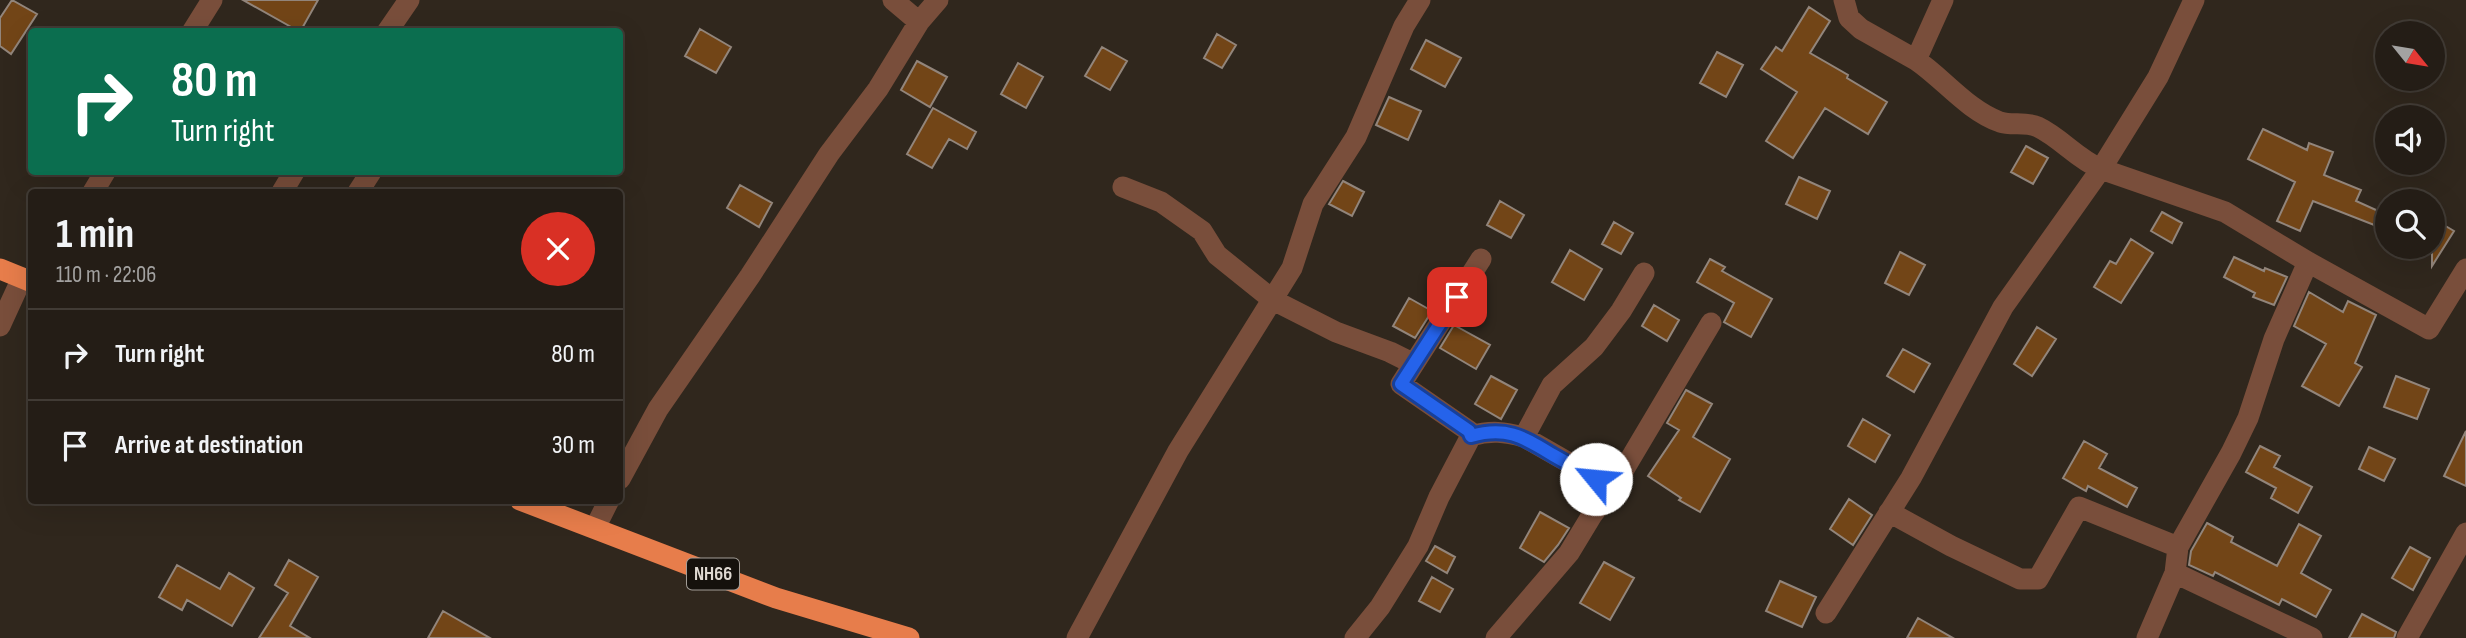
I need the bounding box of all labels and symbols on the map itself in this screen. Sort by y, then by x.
north arrow [2375,21,2445,91]
pin [1427,267,1487,327]
position arrow [1559,442,1633,516]
road number: NH66 [687,558,739,590]

